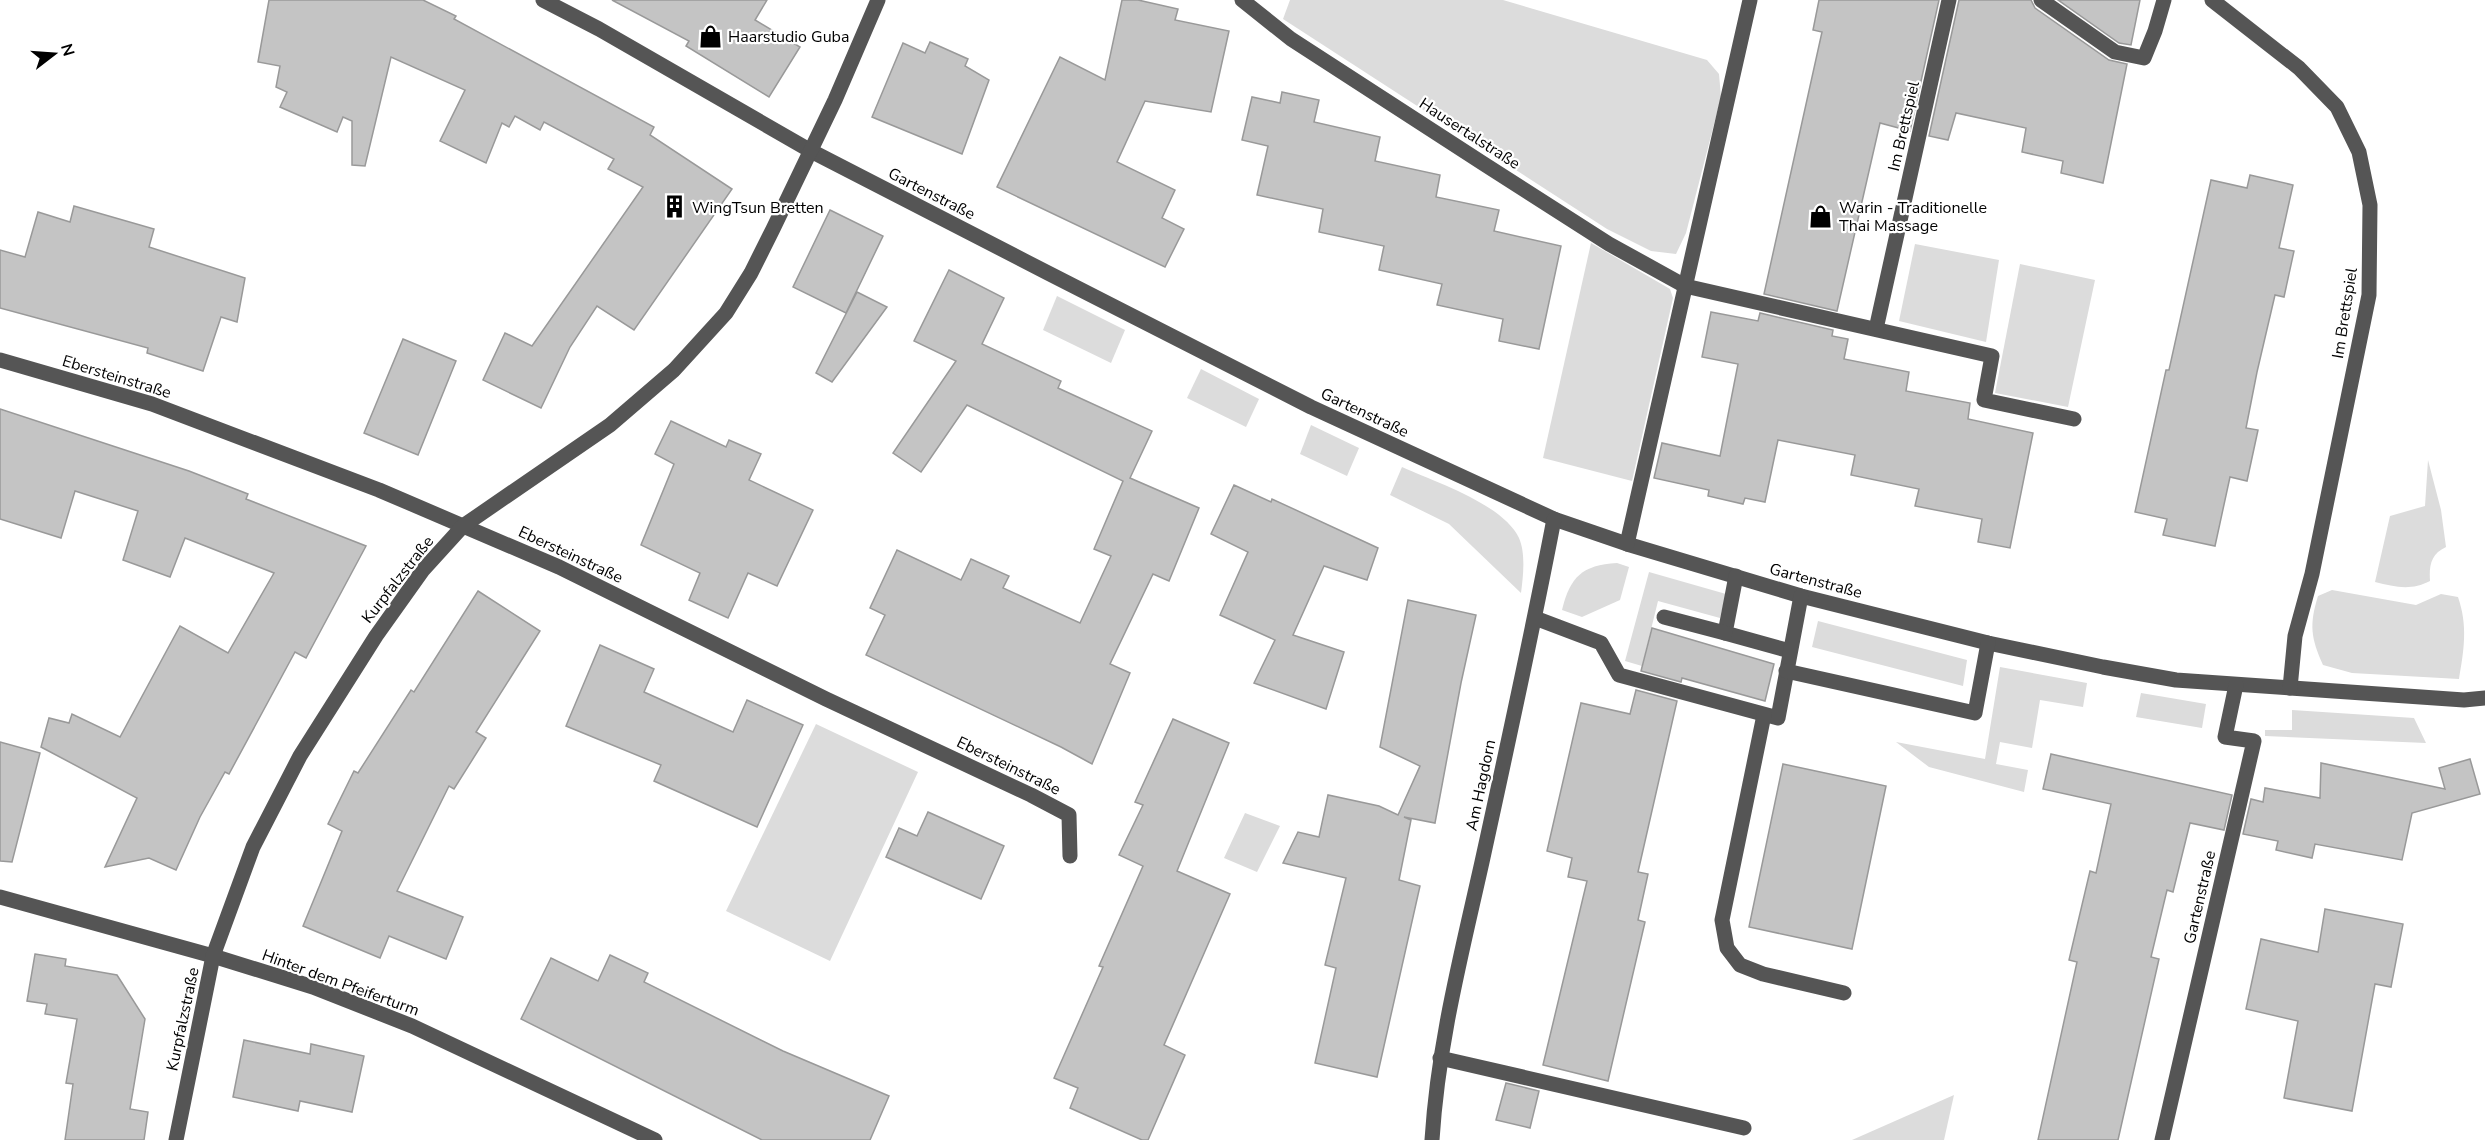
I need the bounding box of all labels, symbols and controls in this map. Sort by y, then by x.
shop icon: Haarstudio Guba [697,23,723,49]
north arrow [24,24,84,84]
place label: Haarstudio Guba [728,26,849,48]
text: N [55,41,80,59]
street label: Im Brettspiel [1883,79,1925,173]
street label: Hausertalstraße [1415,93,1524,175]
street label: Gartenstraße [884,163,979,225]
building icon: WingTsun Bretten [661,194,687,220]
place label: WingTsun Bretten [692,197,824,219]
place label: Warin - Traditionelle Thai Massage [1839,197,1987,237]
shop icon: Warin - Traditionelle Thai Massage [1808,203,1834,229]
street label: Im Brettspiel [2327,266,2363,360]
street label: Ebersteinstraße [59,350,174,404]
street label: Gartenstraße [1317,383,1412,443]
street label: Ebersteinstraße [515,521,626,589]
street label: Kurpfalzstraße [357,531,439,628]
street label: Gartenstraße [1767,558,1865,604]
street label: Ebersteinstraße [953,731,1064,801]
street label: Am Hagdorn [1461,738,1501,833]
street label: Gartenstraße [2179,848,2221,946]
street label: Hinter dem Pfeiferturm [259,944,422,1022]
street label: Kurpfalzstraße [161,965,205,1073]

